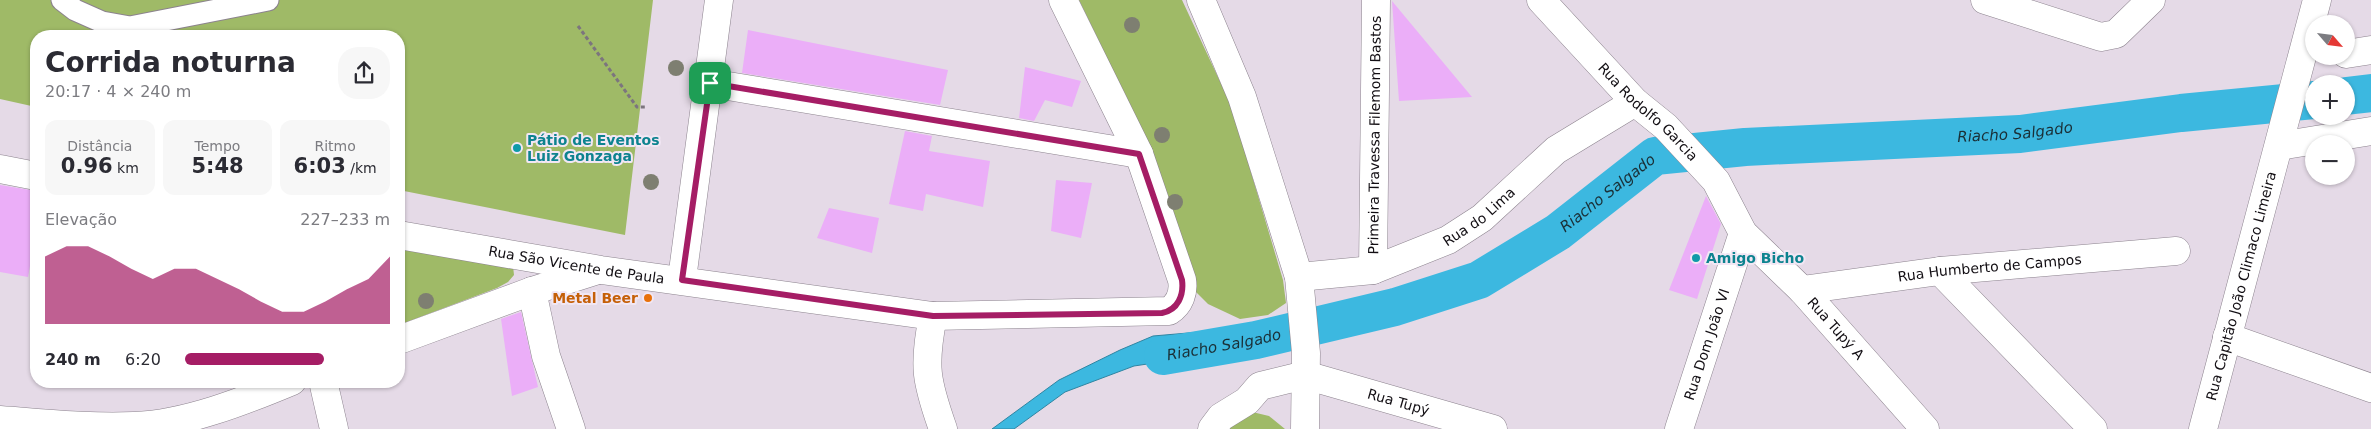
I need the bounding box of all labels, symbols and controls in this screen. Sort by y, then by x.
street label: Primeira Travessa Filemom Bastos [1365,15,1384,255]
north arrow [2305,15,2355,65]
map controls [2305,15,2355,185]
text: Corrida noturna [45,46,296,79]
button: share [338,47,390,99]
street label: Rua Rodolfo Garcia [1595,60,1701,164]
pin [689,62,731,104]
icon: arrive [696,69,724,97]
button: + [2305,75,2355,125]
text: 20:17 · 4 × 240 m [45,82,191,101]
water label: Riacho Salgado [1957,118,2074,146]
place label: Pátio de Eventos Luiz Gonzaga [527,132,660,164]
button: − [2305,135,2355,185]
text: Distância [67,138,132,154]
text: Tempo [195,138,240,154]
text: Ritmo [315,138,356,154]
marker: Pátio de Eventos Luiz Gonzaga [511,142,523,154]
water label: Riacho Salgado [1556,150,1659,236]
text: 0.96 [61,154,113,178]
text: 5:48 [191,154,244,178]
text: 6:03 [294,154,346,178]
text: km [113,160,139,176]
text: /km [346,160,377,176]
street label: Rua Capitão João Climaco Limeira [2203,170,2279,402]
street label: Rua do Lima [1440,184,1518,249]
text: Elevação [45,210,117,229]
text: 227–233 m [300,210,390,229]
street label: Rua São Vicente de Paula [487,243,666,287]
place label: Amigo Bicho [1706,250,1804,266]
street label: Rua Humberto de Campos [1897,251,2082,285]
marker: Amigo Bicho [1690,252,1702,264]
street label: Rua Dom João VI [1681,287,1732,402]
place label: Metal Beer [552,290,638,306]
marker: Metal Beer [642,292,654,304]
street label: Rua Tupý A [1804,294,1868,363]
water label: Riacho Salgado [1165,325,1283,364]
text: 240 m [45,350,101,369]
text: 6:20 [125,350,161,369]
street label: Rua Tupý [1366,385,1431,418]

